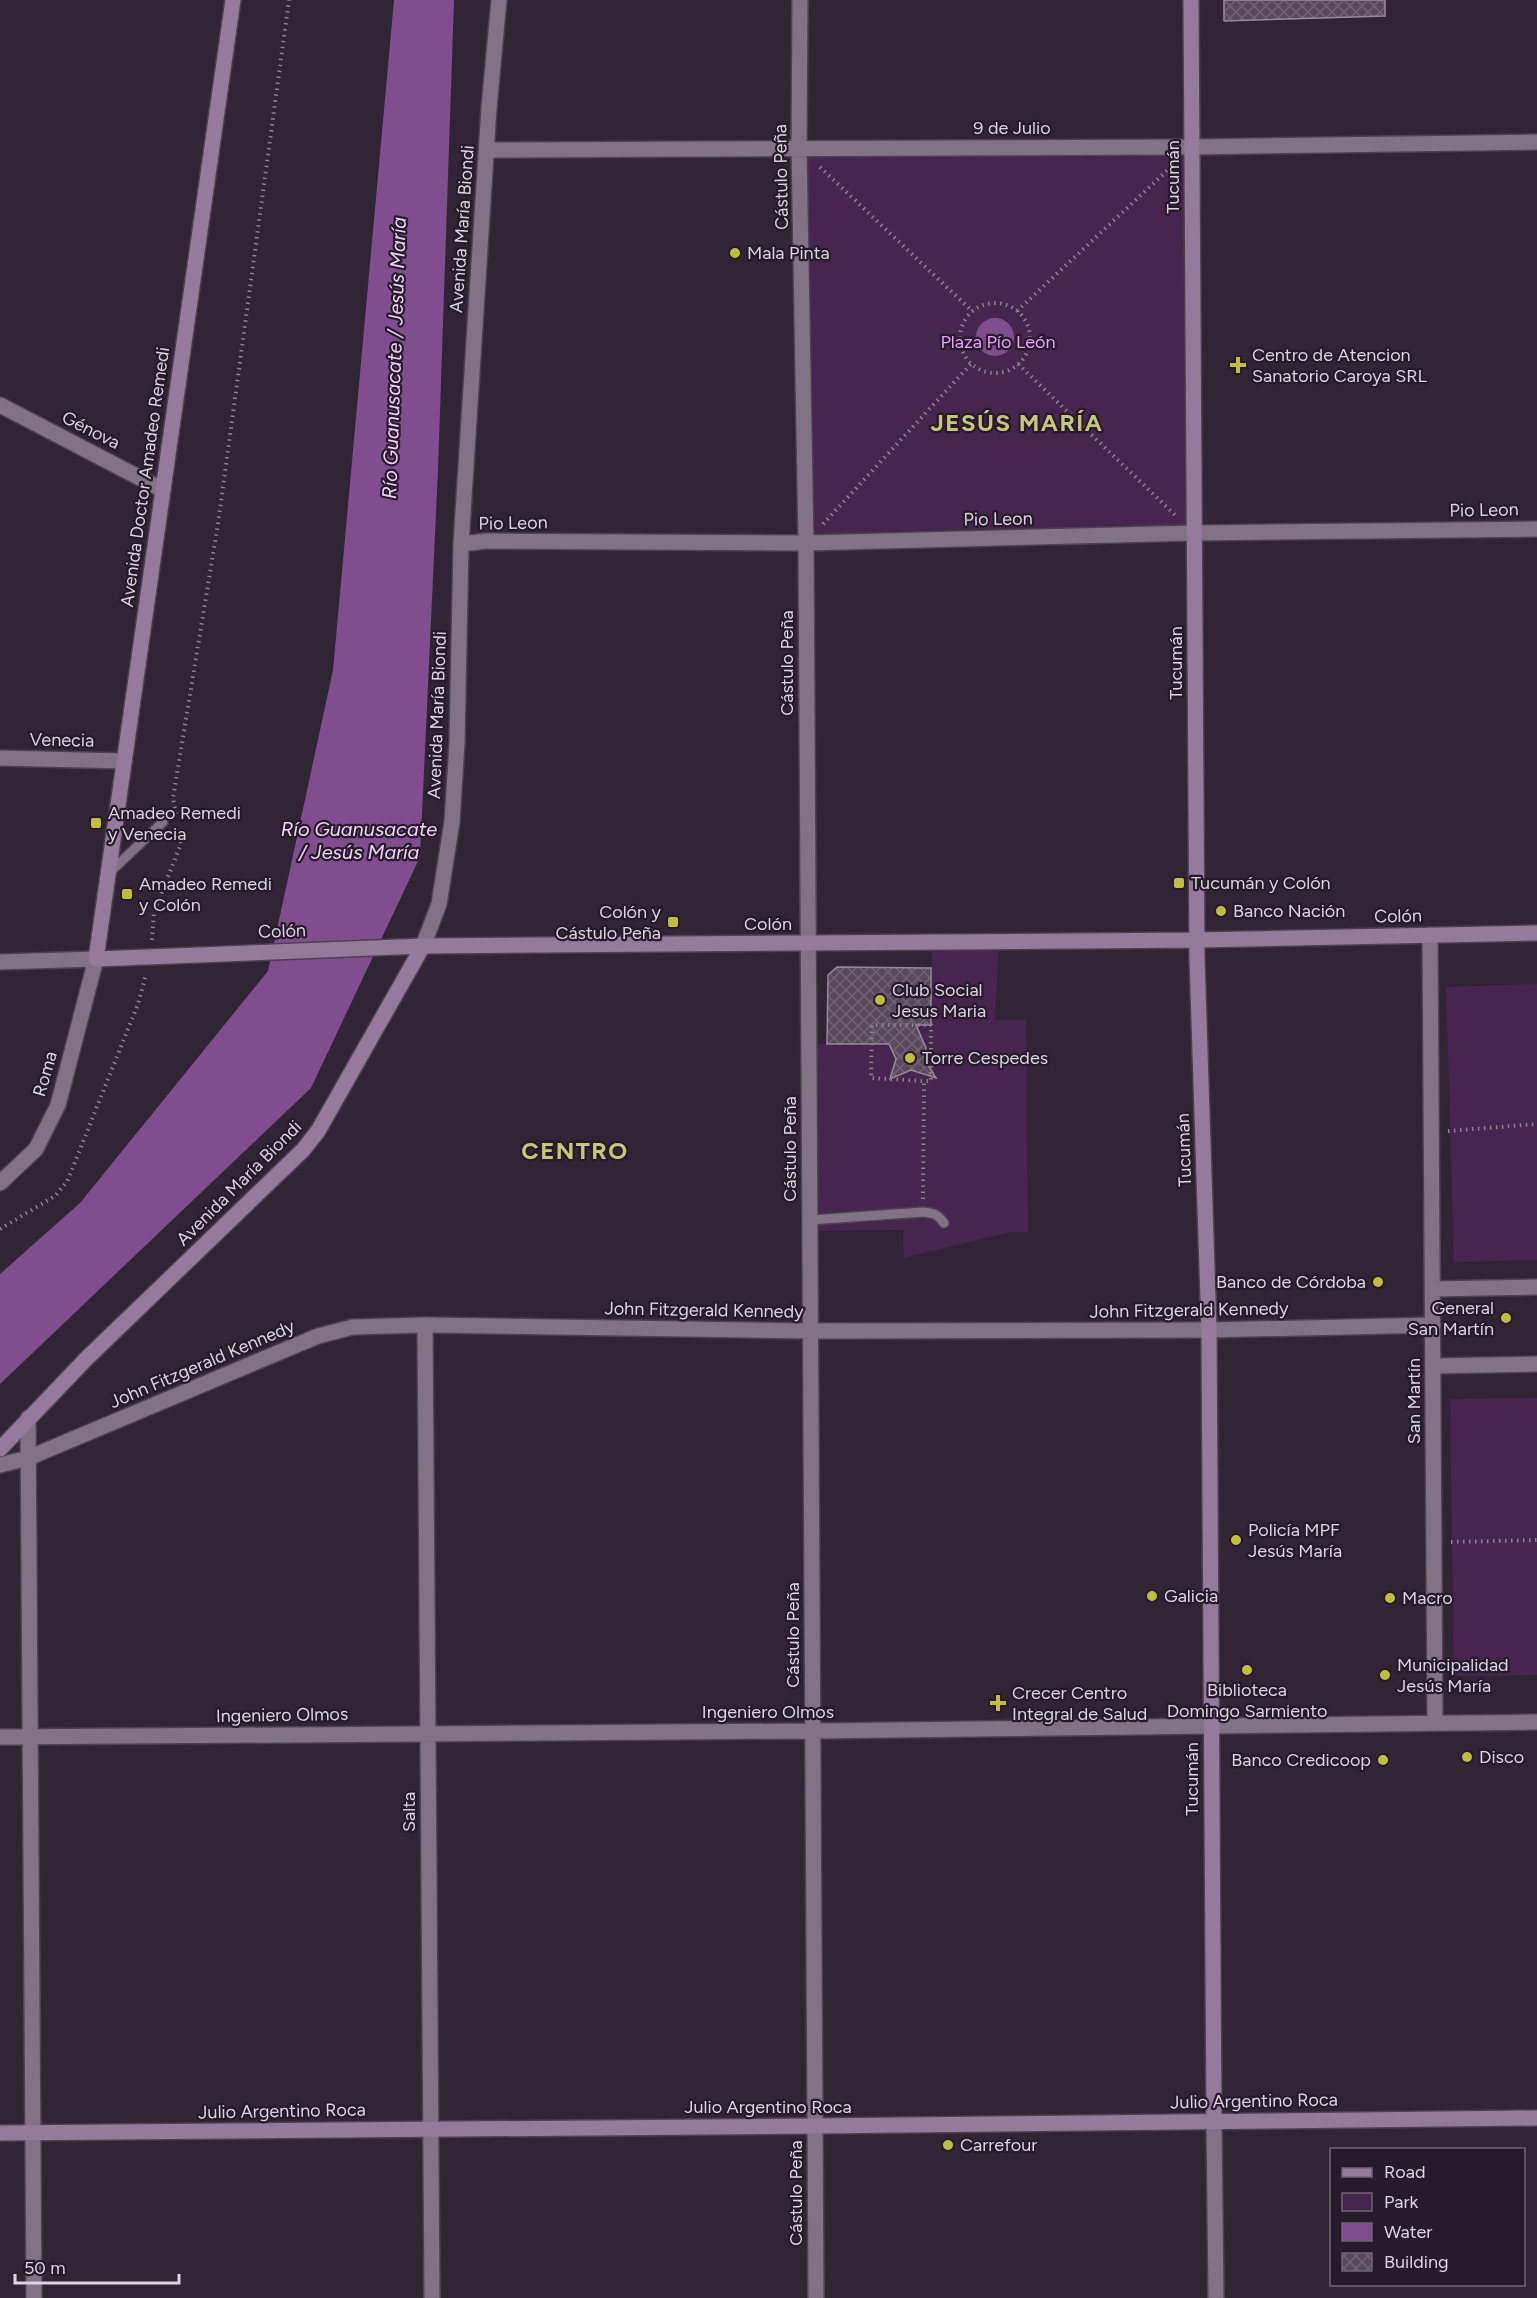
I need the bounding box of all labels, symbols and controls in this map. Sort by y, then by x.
street label: 9 de Julio [973,117,1051,139]
street label: Cástulo Peña [769,124,793,230]
street label: Tucumán [1162,140,1184,214]
street label: Avenida María Biondi [445,144,479,314]
water label: Río Guanusacate / Jesús María [377,216,411,499]
place label: Mala Pinta [747,242,830,264]
marker: Mala Pinta [728,246,742,260]
park label: Plaza Pío León [940,331,1056,353]
place label: Centro de Atencion Sanatorio Caroya SRL [1252,344,1427,387]
street label: Avenida Doctor Amadeo Remedi [116,345,174,609]
marker: Centro de Atencion Sanatorio Caroya SRL [1229,356,1247,374]
street label: Génova [58,406,124,454]
district label: JESÚS MARÍA [931,408,1103,437]
street label: Pio Leon [1449,498,1519,522]
street label: Pio Leon [963,507,1033,531]
street label: Pio Leon [478,511,548,535]
street label: Cástulo Peña [776,610,798,716]
street label: Tucumán [1165,626,1187,700]
street label: Avenida María Biondi [423,631,451,799]
street label: Venecia [30,728,94,752]
place label: Amadeo Remedi y Venecia [108,802,241,845]
marker: Amadeo Remedi y Venecia [89,816,103,830]
water label: Río Guanusacate / Jesús María [281,817,437,864]
place label: Tucumán y Colón [1191,872,1331,894]
place label: Amadeo Remedi y Colón [139,873,272,916]
marker: Tucumán y Colón [1172,876,1186,890]
marker: Amadeo Remedi y Colón [120,887,134,901]
place label: Banco Nación [1233,900,1345,922]
place label: Colón y Cástulo Peña [555,901,662,944]
marker: Banco Nación [1214,904,1228,918]
street label: Colón [1374,905,1422,927]
street label: Colón [744,913,792,935]
marker: Colón y Cástulo Peña [666,915,680,929]
street label: Colón [258,919,306,943]
place label: Club Social Jesus Maria [892,979,986,1022]
marker: Club Social Jesus Maria [873,993,887,1007]
place label: Torre Cespedes [922,1047,1048,1069]
street label: Roma [28,1049,62,1099]
marker: Torre Cespedes [903,1051,917,1065]
street label: Cástulo Peña [779,1096,801,1202]
street label: Tucumán [1172,1113,1196,1187]
street label: Avenida María Biondi [172,1116,306,1250]
district label: CENTRO [521,1136,629,1165]
place label: Banco de Córdoba [1216,1271,1366,1293]
marker: Banco de Córdoba [1371,1275,1385,1289]
street label: John Fitzgerald Kennedy [604,1297,804,1323]
street label: John Fitzgerald Kennedy [1089,1297,1289,1323]
place label: General San Martín [1408,1297,1494,1340]
marker: General San Martín [1499,1311,1513,1325]
street label: John Fitzgerald Kennedy [106,1315,298,1413]
street label: San Martín [1403,1358,1425,1444]
place label: Policía MPF Jesús María [1248,1519,1342,1562]
marker: Policía MPF Jesús María [1229,1533,1243,1547]
street label: Cástulo Peña [782,1582,804,1688]
place label: Galicia [1164,1585,1218,1607]
place label: Macro [1402,1587,1453,1609]
marker: Galicia [1145,1589,1159,1603]
marker: Macro [1383,1591,1397,1605]
place label: Municipalidad Jesús María [1397,1654,1509,1697]
marker: Biblioteca Domingo Sarmiento [1240,1663,1254,1677]
marker: Municipalidad Jesús María [1378,1668,1392,1682]
place label: Biblioteca Domingo Sarmiento [1167,1679,1327,1722]
place label: Crecer Centro Integral de Salud [1012,1682,1147,1725]
marker: Crecer Centro Integral de Salud [989,1694,1007,1712]
street label: Ingeniero Olmos [702,1701,834,1723]
street label: Ingeniero Olmos [216,1703,348,1727]
street label: Tucumán [1181,1742,1203,1816]
place label: Disco [1479,1746,1524,1768]
place label: Banco Credicoop [1231,1749,1371,1771]
marker: Disco [1460,1750,1474,1764]
marker: Banco Credicoop [1376,1753,1390,1767]
street label: Salta [398,1792,420,1832]
street label: Julio Argentino Roca [1170,2089,1338,2113]
street label: Julio Argentino Roca [684,2096,852,2118]
street label: Julio Argentino Roca [198,2099,366,2123]
place label: Carrefour [960,2134,1037,2156]
marker: Carrefour [941,2138,955,2152]
street label: Cástulo Peña [785,2140,807,2246]
legend [1330,2148,1525,2286]
text: Road [1384,2161,1425,2183]
text: Park [1384,2191,1419,2213]
text: Water [1384,2221,1432,2243]
scale bar [15,2247,178,2285]
text: Building [1384,2251,1449,2273]
text: 50 m [24,2257,66,2279]

